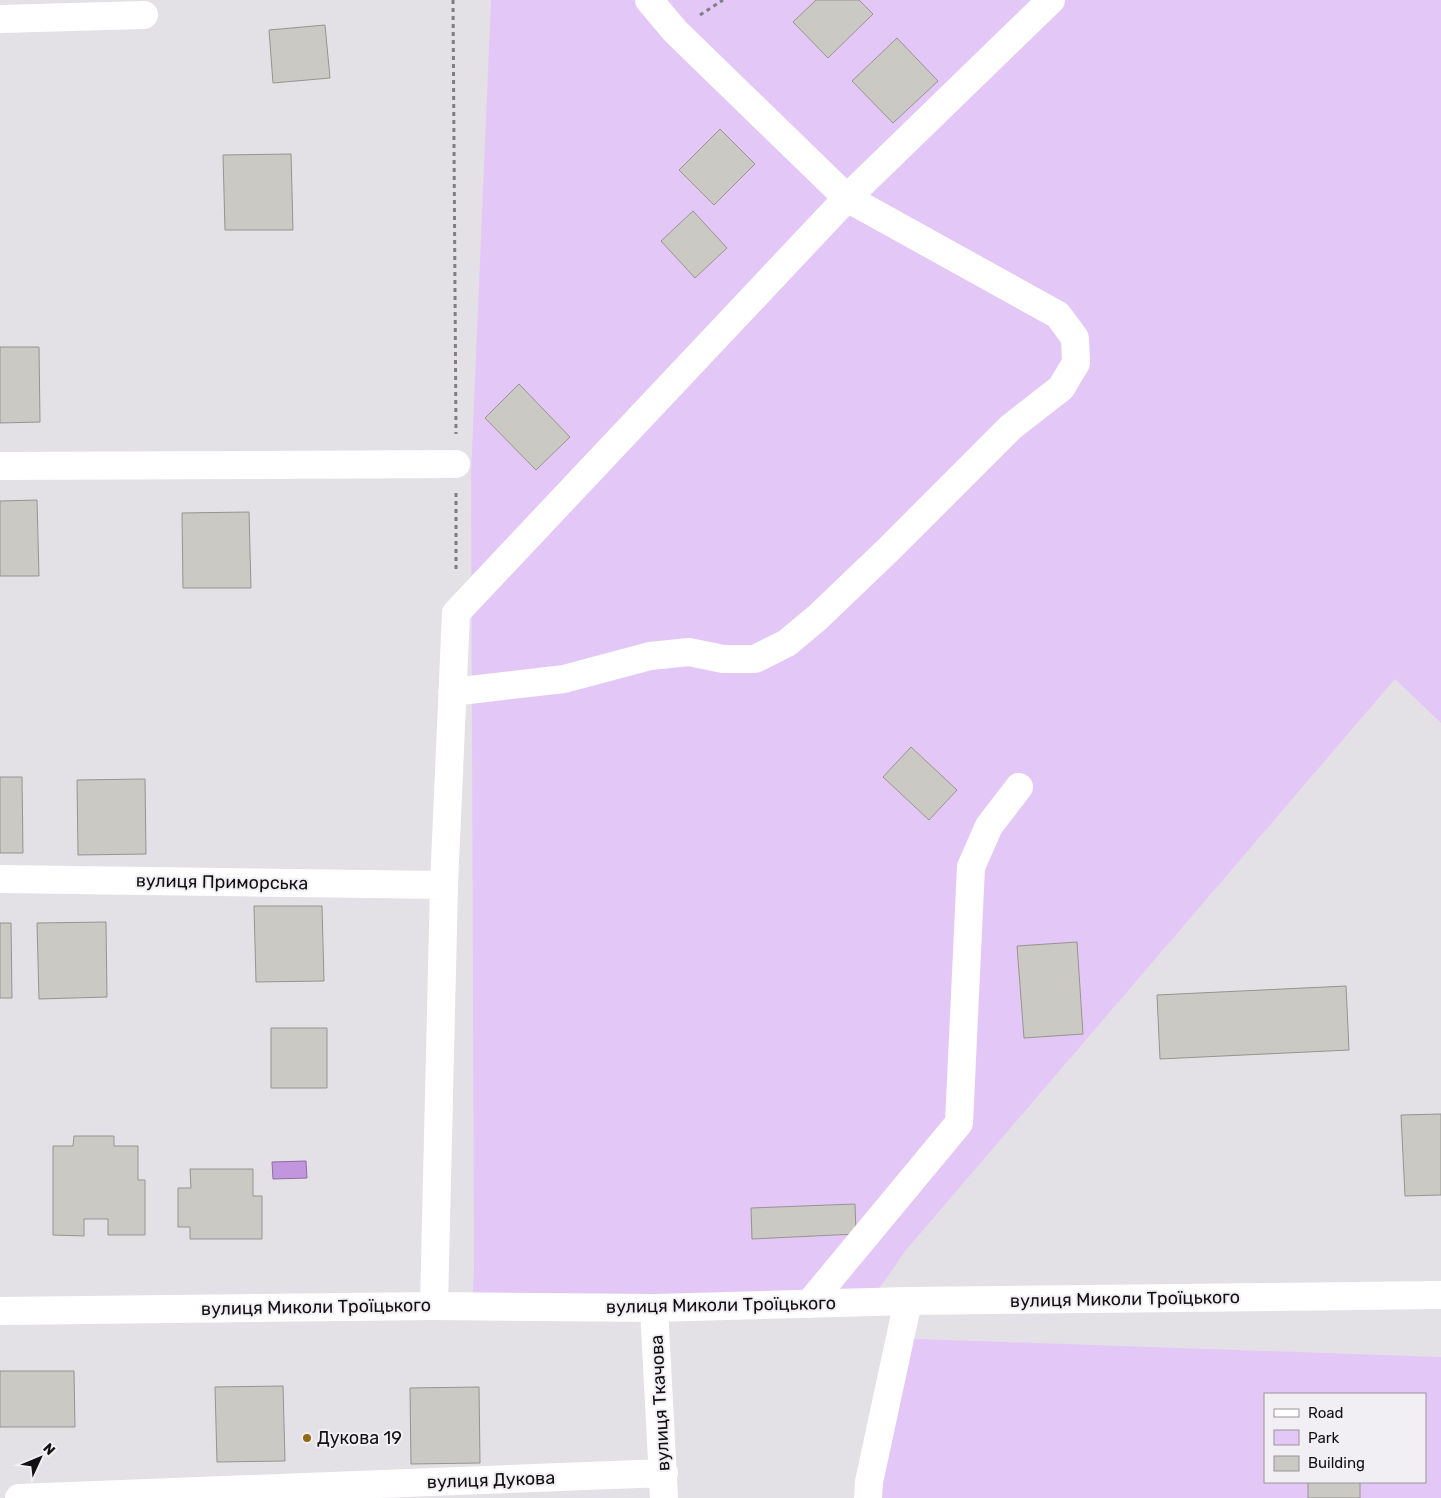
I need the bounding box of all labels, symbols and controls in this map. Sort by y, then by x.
street label: вулиця Приморська [136,869,308,895]
street label: вулиця Миколи Троїцького [1010,1286,1240,1312]
street label: вулиця Миколи Троїцького [606,1292,836,1318]
street label: вулиця Миколи Троїцького [201,1294,431,1320]
street label: вулиця Ткачова [645,1334,675,1472]
legend [1264,1393,1426,1483]
text: Road [1308,1404,1344,1422]
place label: Дукова 19 [317,1427,402,1449]
text: Park [1308,1429,1339,1447]
marker: Дукова 19 [301,1432,313,1444]
north arrow [15,1433,65,1483]
text: N [39,1440,59,1459]
text: Building [1308,1454,1365,1472]
street label: вулиця Дукова [426,1467,556,1493]

